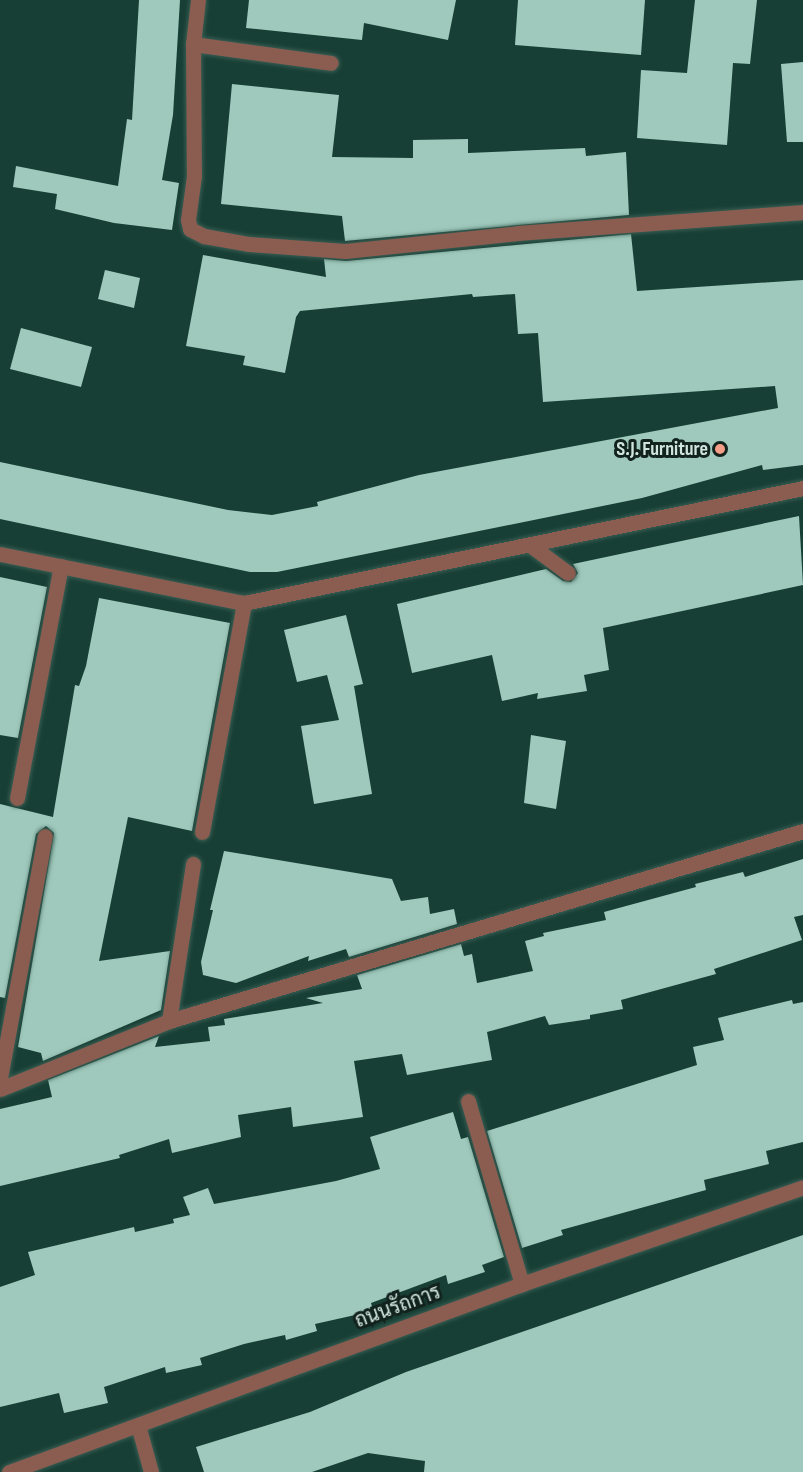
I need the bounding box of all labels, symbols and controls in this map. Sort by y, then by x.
place label: S.J. Furniture [616,437,708,461]
marker: S.J. Furniture [713,442,727,456]
street label: ถนนรัถการ [352,1280,444,1334]

